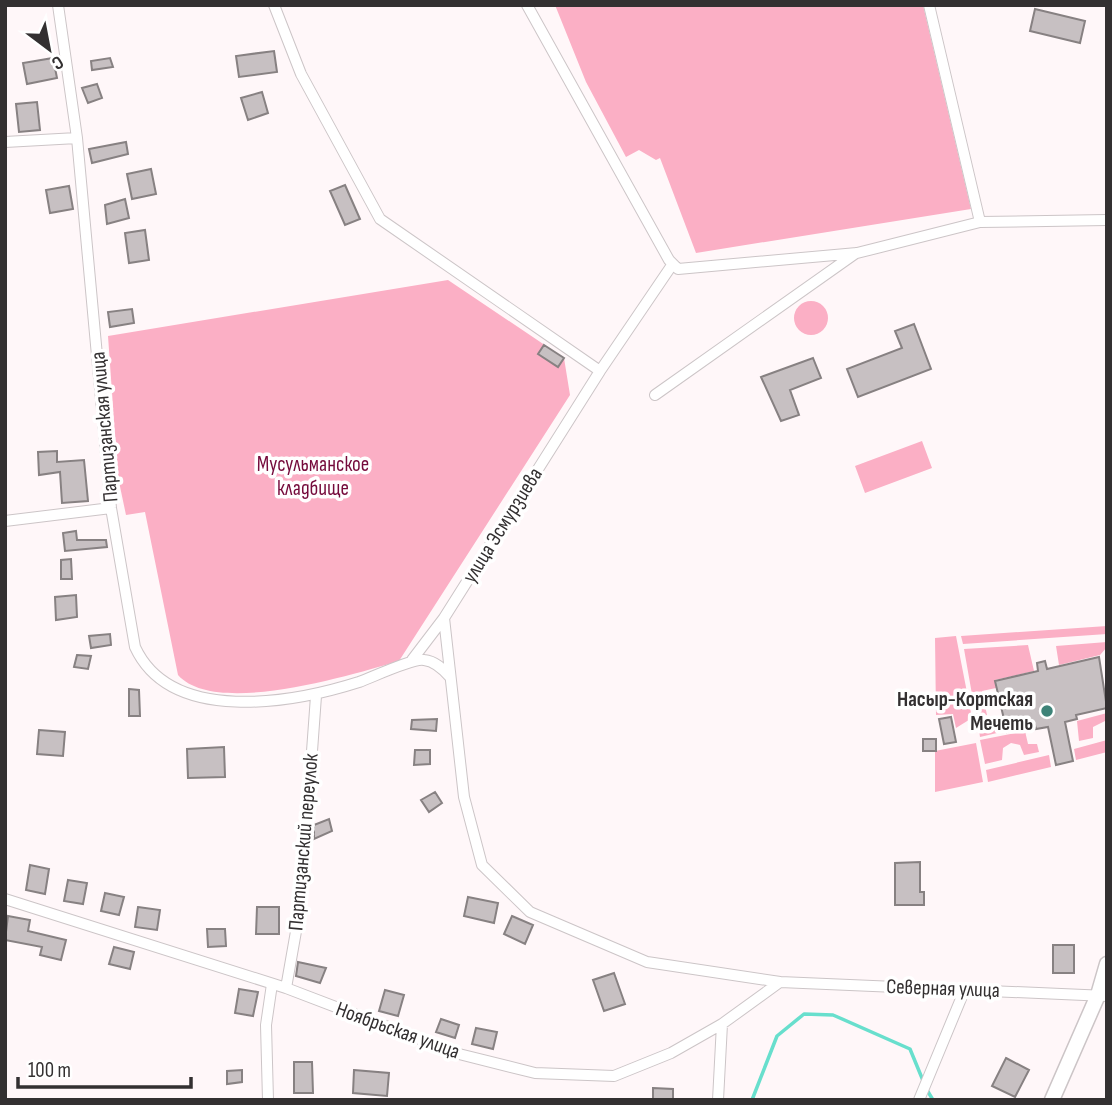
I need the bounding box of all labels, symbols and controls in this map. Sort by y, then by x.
north arrow [14,14,84,84]
text: С [47,50,67,75]
street label: Партизанская улица [85,351,124,503]
park label: Мусульманское кладбище [257,452,369,501]
street label: улица Эсмурзиева [457,463,548,587]
place label: Насыр-Кортская Мечеть [897,687,1033,736]
marker: Насыр-Кортская Мечеть [1039,703,1055,719]
street label: Партизанский переулок [283,752,324,932]
street label: Северная улица [886,974,1000,1003]
street label: Ноябрьская улица [333,997,463,1064]
scale bar [18,1046,191,1090]
text: 100 m [28,1058,71,1083]

